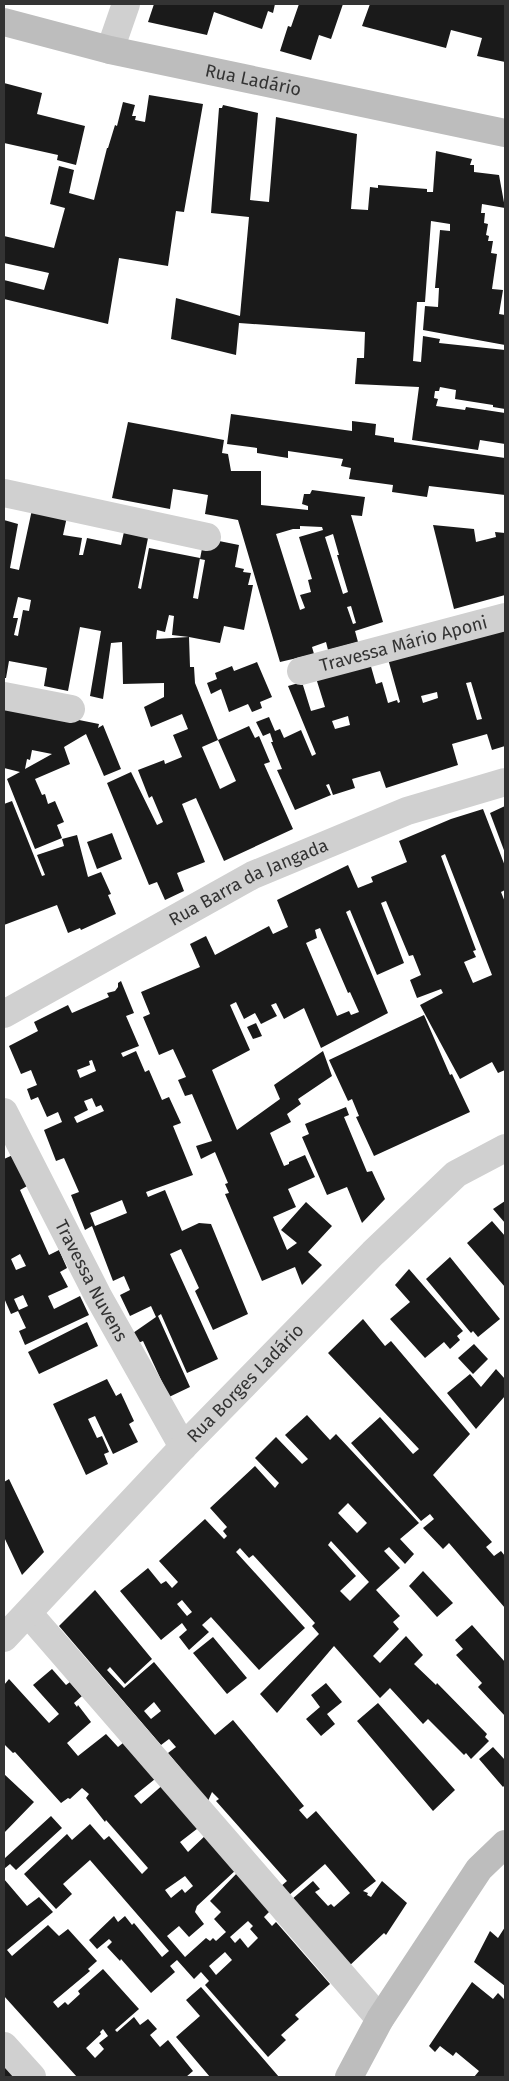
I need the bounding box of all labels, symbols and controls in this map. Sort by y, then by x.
street label: Rua Ladário [203,59,303,101]
street label: Travessa Mário Aponi [317,611,490,677]
street label: Rua Barra da Jangada [165,834,331,931]
street label: Travessa Nuvens [50,1216,132,1346]
street label: Rua Borges Ladário [182,1319,309,1447]

